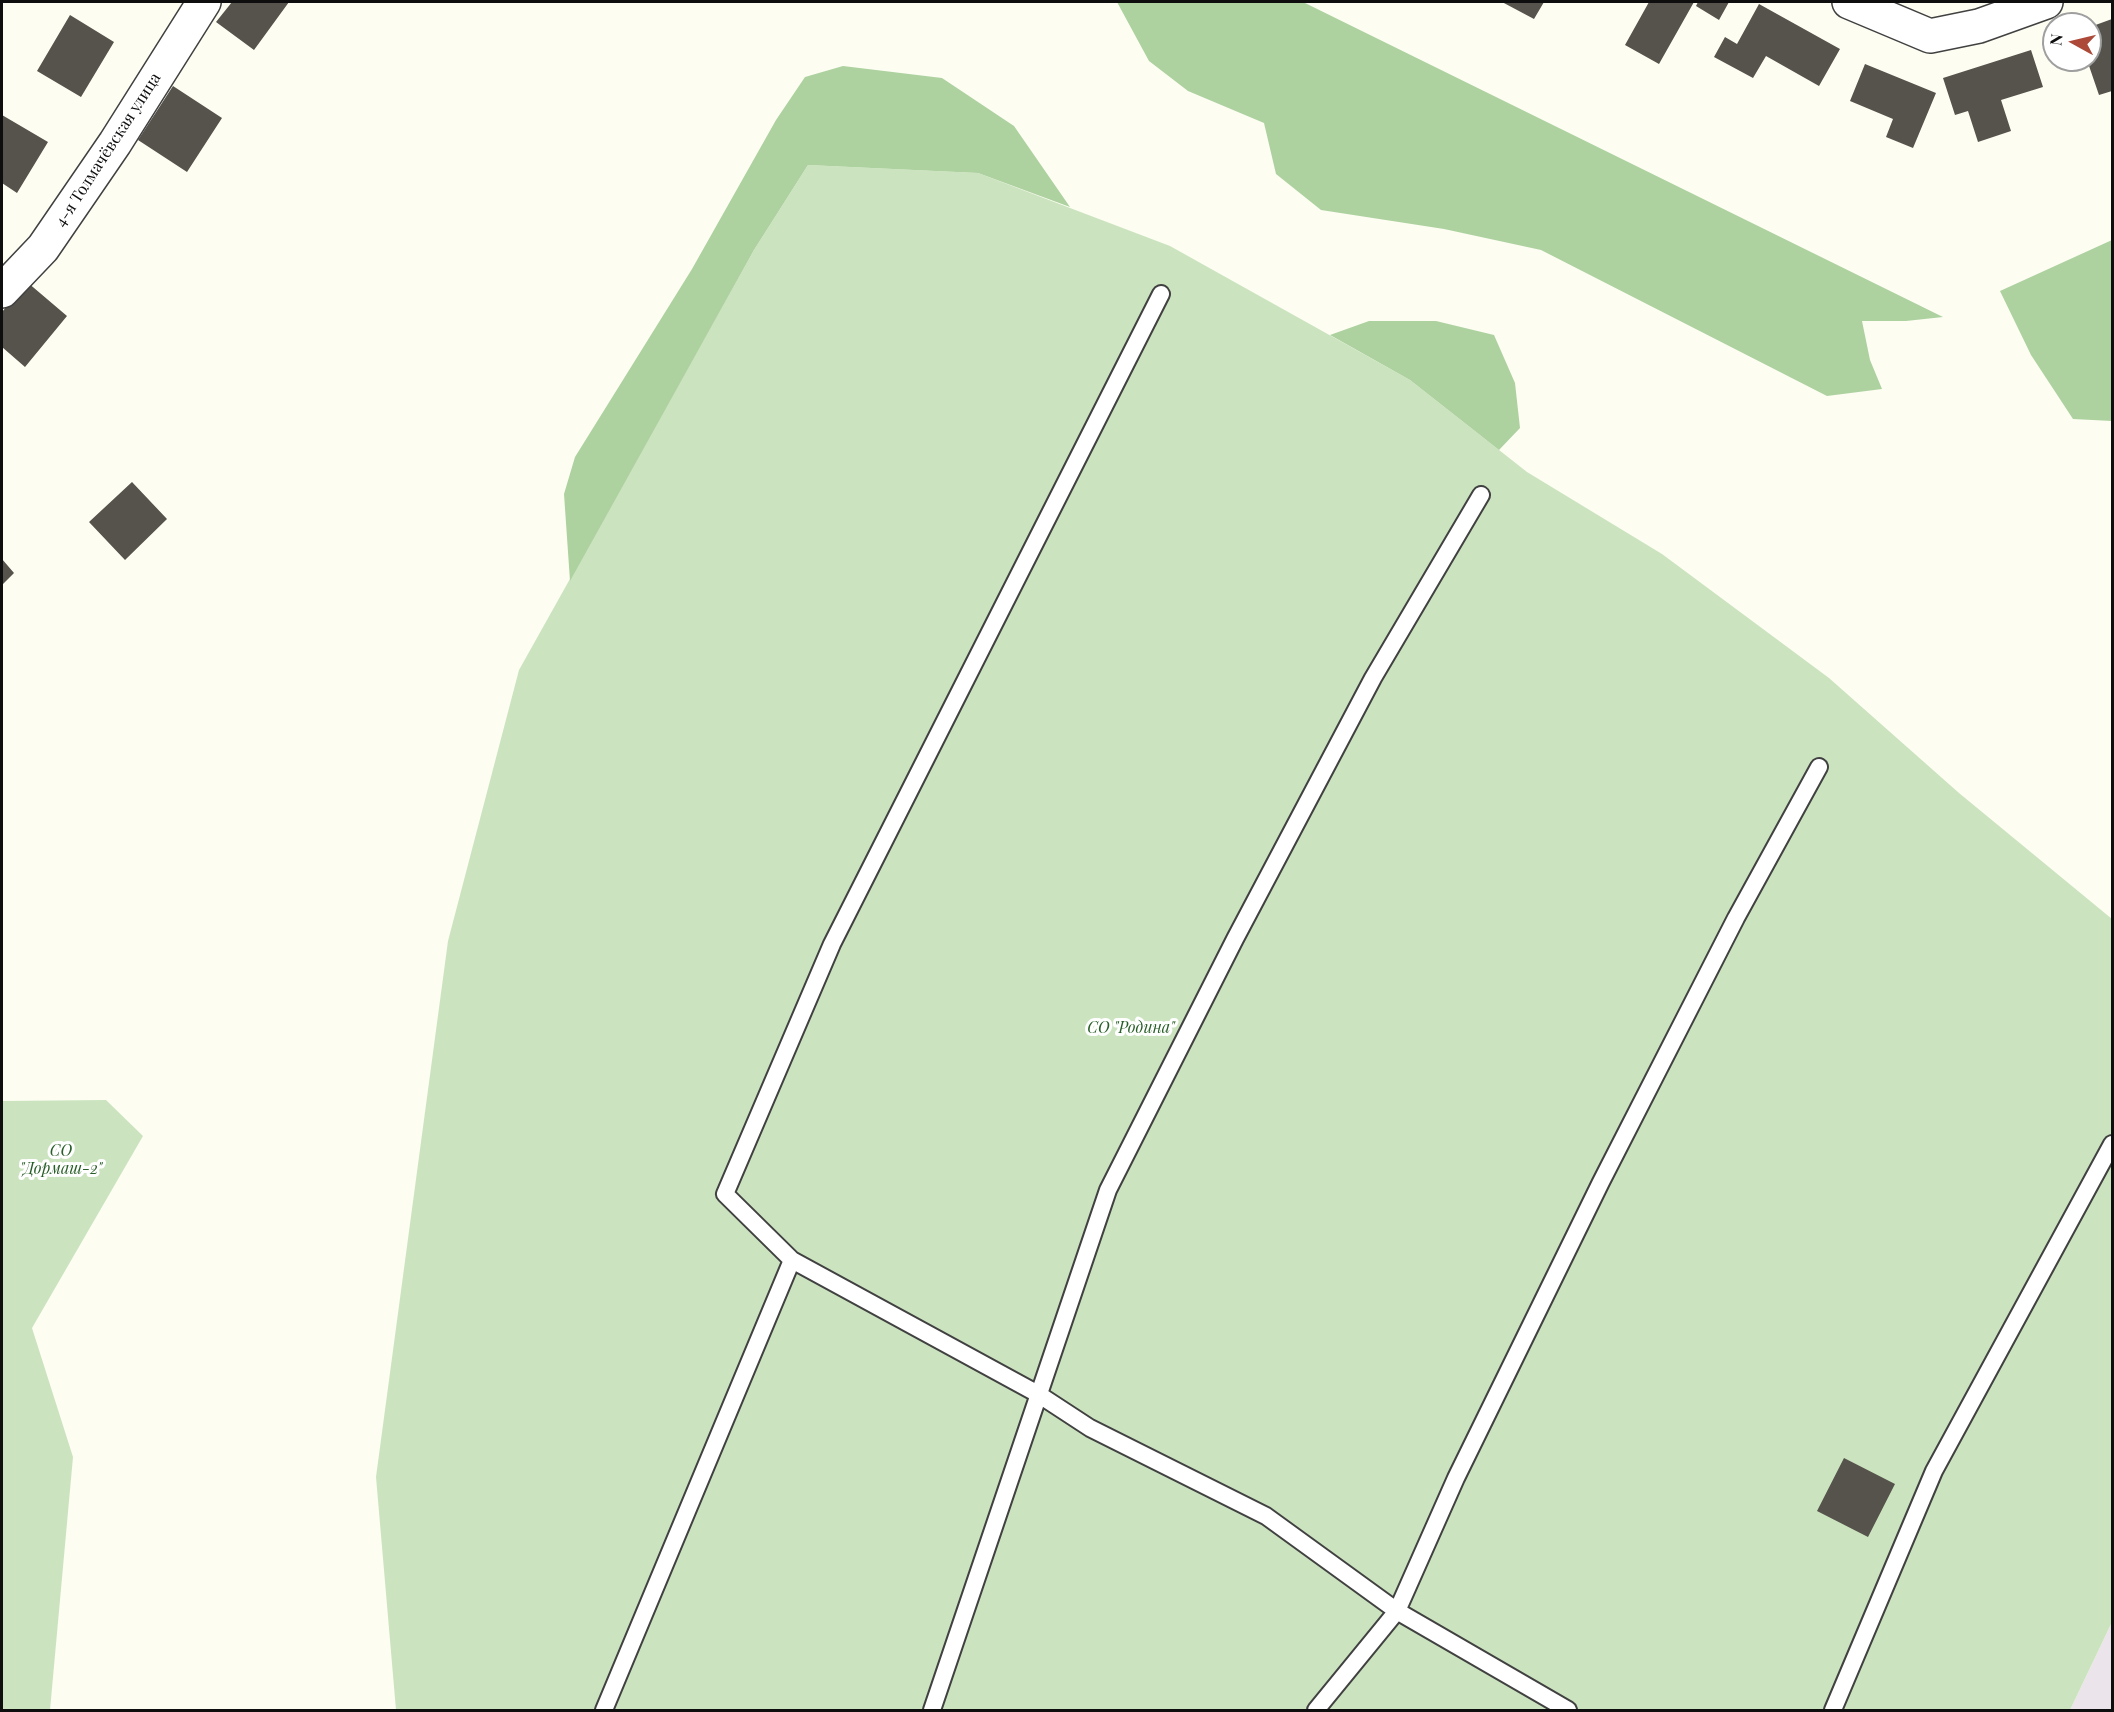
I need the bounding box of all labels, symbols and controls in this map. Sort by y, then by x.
north arrow [2042,12,2102,72]
text: N [2044,33,2067,47]
street label: 4-я Толмачёвская улица [51,69,165,231]
park label: СО "Родина" [1087,1018,1175,1038]
park label: СО "Дормаш-2" [20,1141,102,1179]

